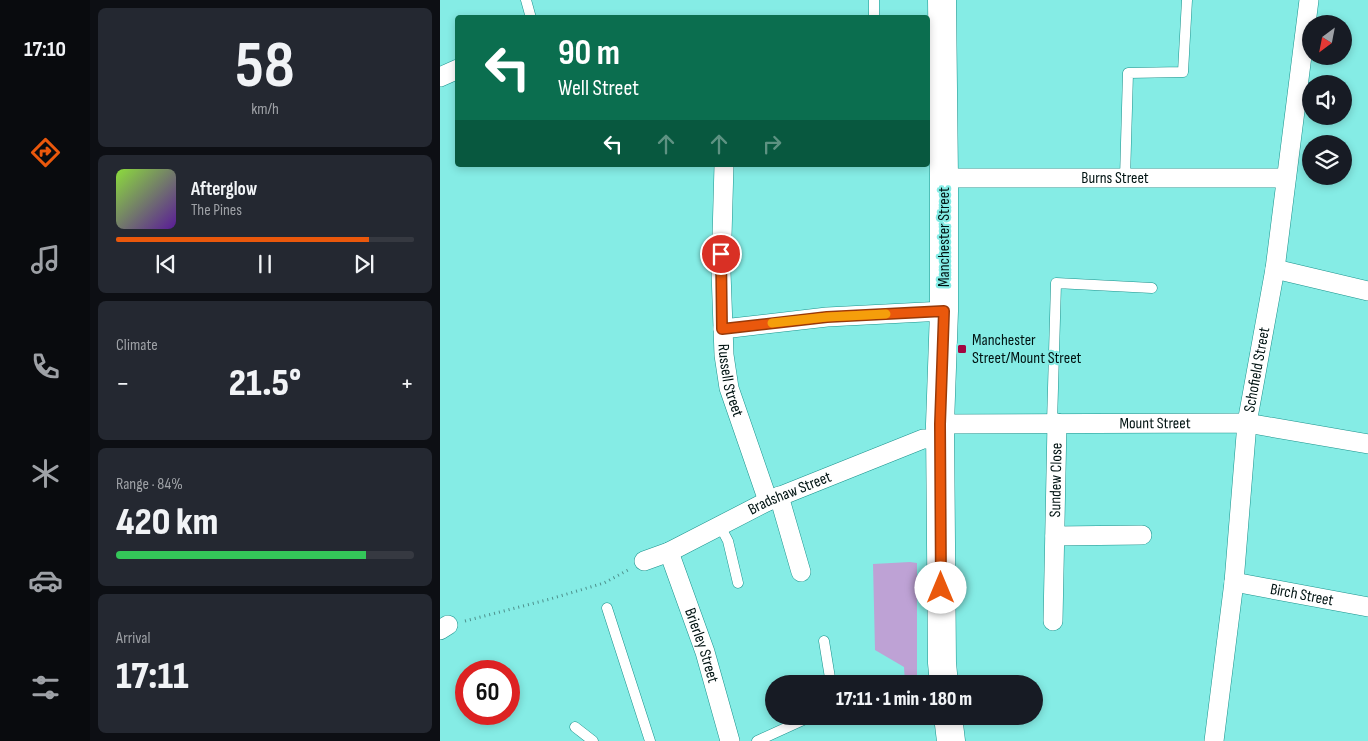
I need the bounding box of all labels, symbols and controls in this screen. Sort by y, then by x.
north arrow [1302,15,1352,65]
map controls [1302,15,1352,185]
text: 58 [235,28,295,106]
text: 90 m [558,32,620,75]
icon: left [475,35,540,100]
text: 17:10 [24,36,66,63]
text: Well Street [558,75,639,102]
button: sound [1302,75,1352,125]
text: km/h [251,100,279,119]
icon: left [599,130,627,158]
icon: ahead [652,130,680,158]
icon: ahead [705,130,733,158]
icon: right [758,130,786,158]
icon: directions [28,135,63,170]
button: layers [1302,135,1352,185]
street label: Burns Street [1081,169,1149,188]
text: Afterglow [191,178,257,201]
street label: Manchester Street [935,187,954,287]
text: The Pines [191,201,242,220]
pin [700,233,742,275]
icon: arrive [707,240,735,268]
icon: music [28,242,63,277]
icon: previous [152,250,180,278]
icon: pause [251,250,279,278]
icon: next [350,250,378,278]
street label: Schofield Street [1240,325,1274,414]
place label: Manchester Street/Mount Street [972,331,1082,368]
text: Climate [116,336,158,355]
street label: Russell Street [714,343,748,419]
marker: Manchester Street/Mount Street [956,343,968,355]
icon: phone [28,349,63,384]
text: 21.5° [229,361,301,406]
text: − [116,367,130,400]
text: + [400,367,414,400]
street label: Mount Street [1119,414,1191,433]
street label: Sundew Close [1046,443,1066,518]
icon: climate [28,456,63,491]
street label: Bradshaw Street [745,467,834,519]
text: Range · 84% [116,475,183,494]
text: 420 km [116,500,218,545]
position arrow [914,561,966,613]
icon: car [28,563,63,598]
street label: Birch Street [1269,579,1335,610]
street label: Brierley Street [680,605,723,685]
text: Arrival [116,629,150,648]
text: 17:11 [116,654,189,699]
speed limit sign: 60 [455,660,520,725]
icon: filters [28,670,63,705]
text: 17:11 · 1 min · 180 m [836,688,972,711]

